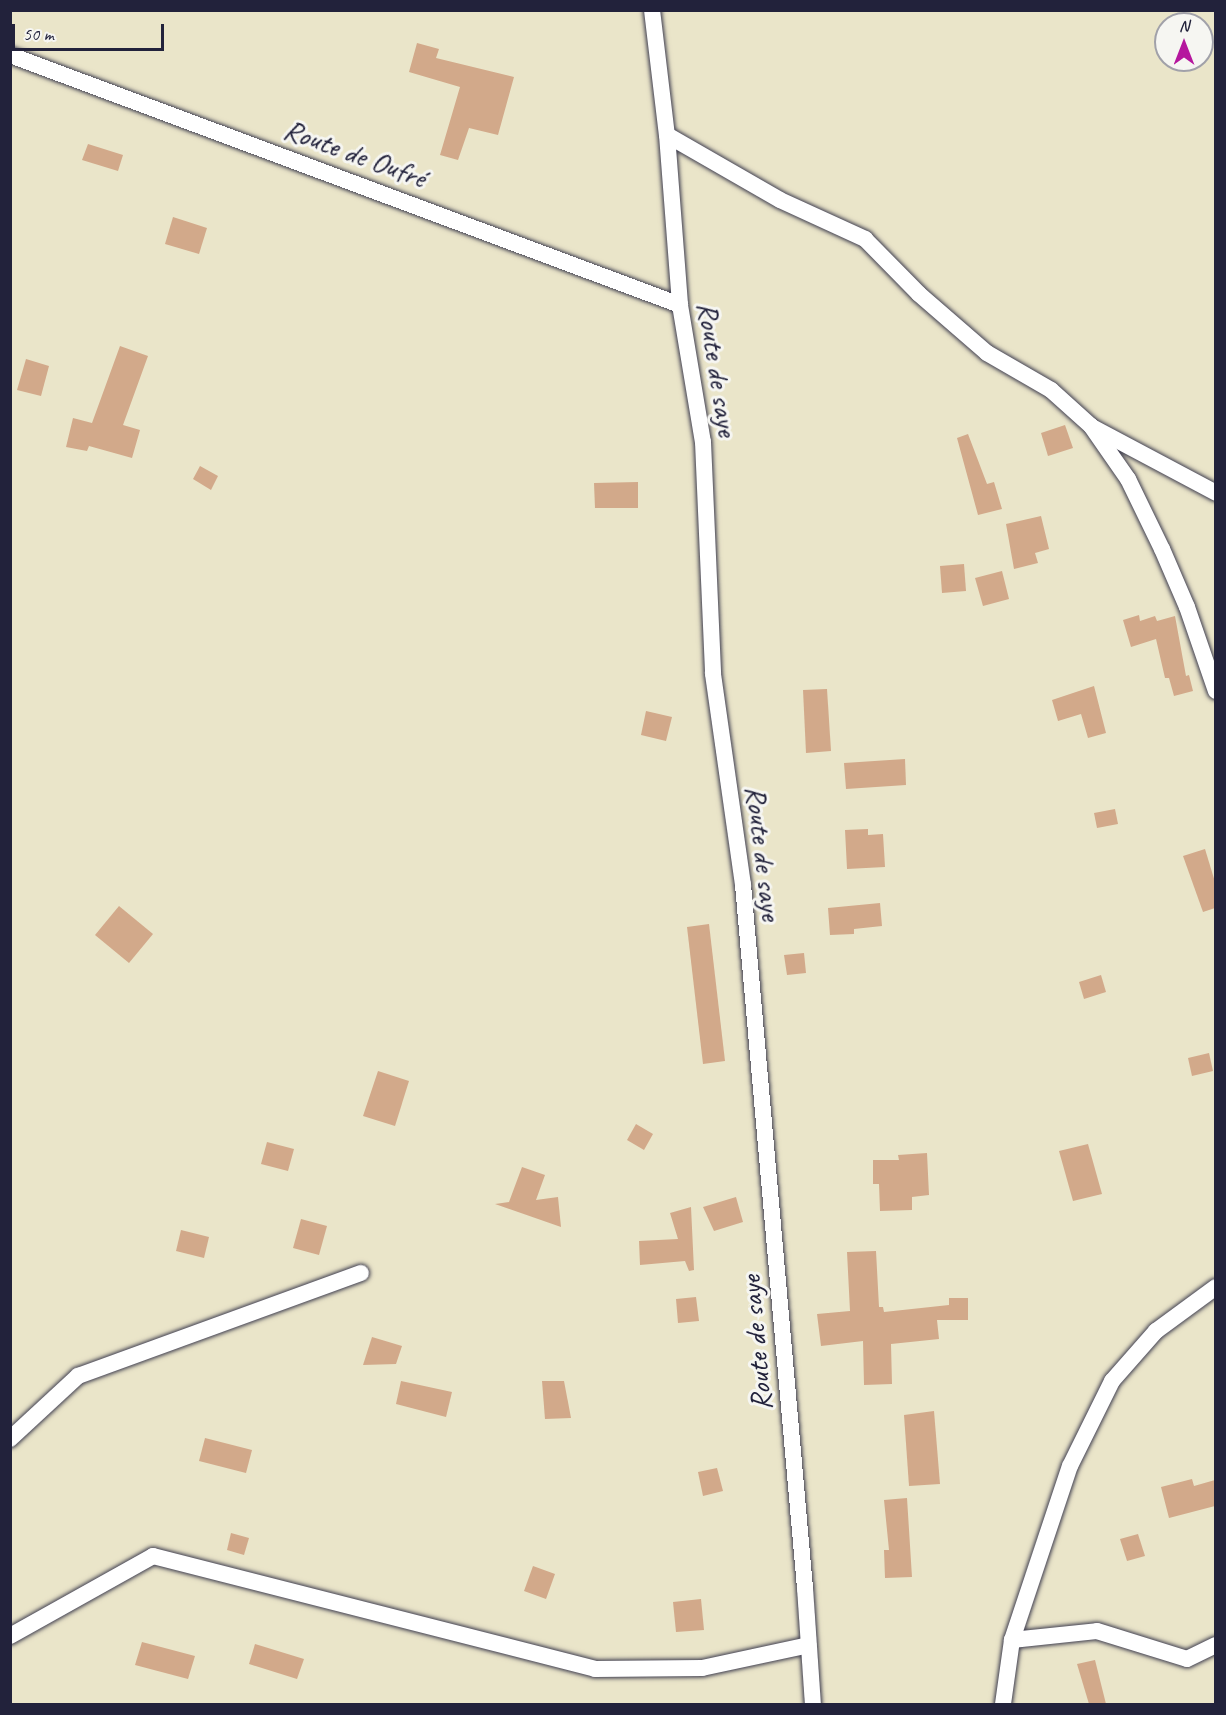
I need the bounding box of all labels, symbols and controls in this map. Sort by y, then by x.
scale bar [15,12,166,50]
north arrow [1154,12,1214,72]
text: N [1179,16,1189,36]
text: 50 m [23,23,54,45]
street label: Route de Oufré [279,111,431,195]
street label: Route de saye [690,299,746,439]
street label: Route de saye [738,783,790,923]
street label: Route de saye [732,1273,780,1413]

